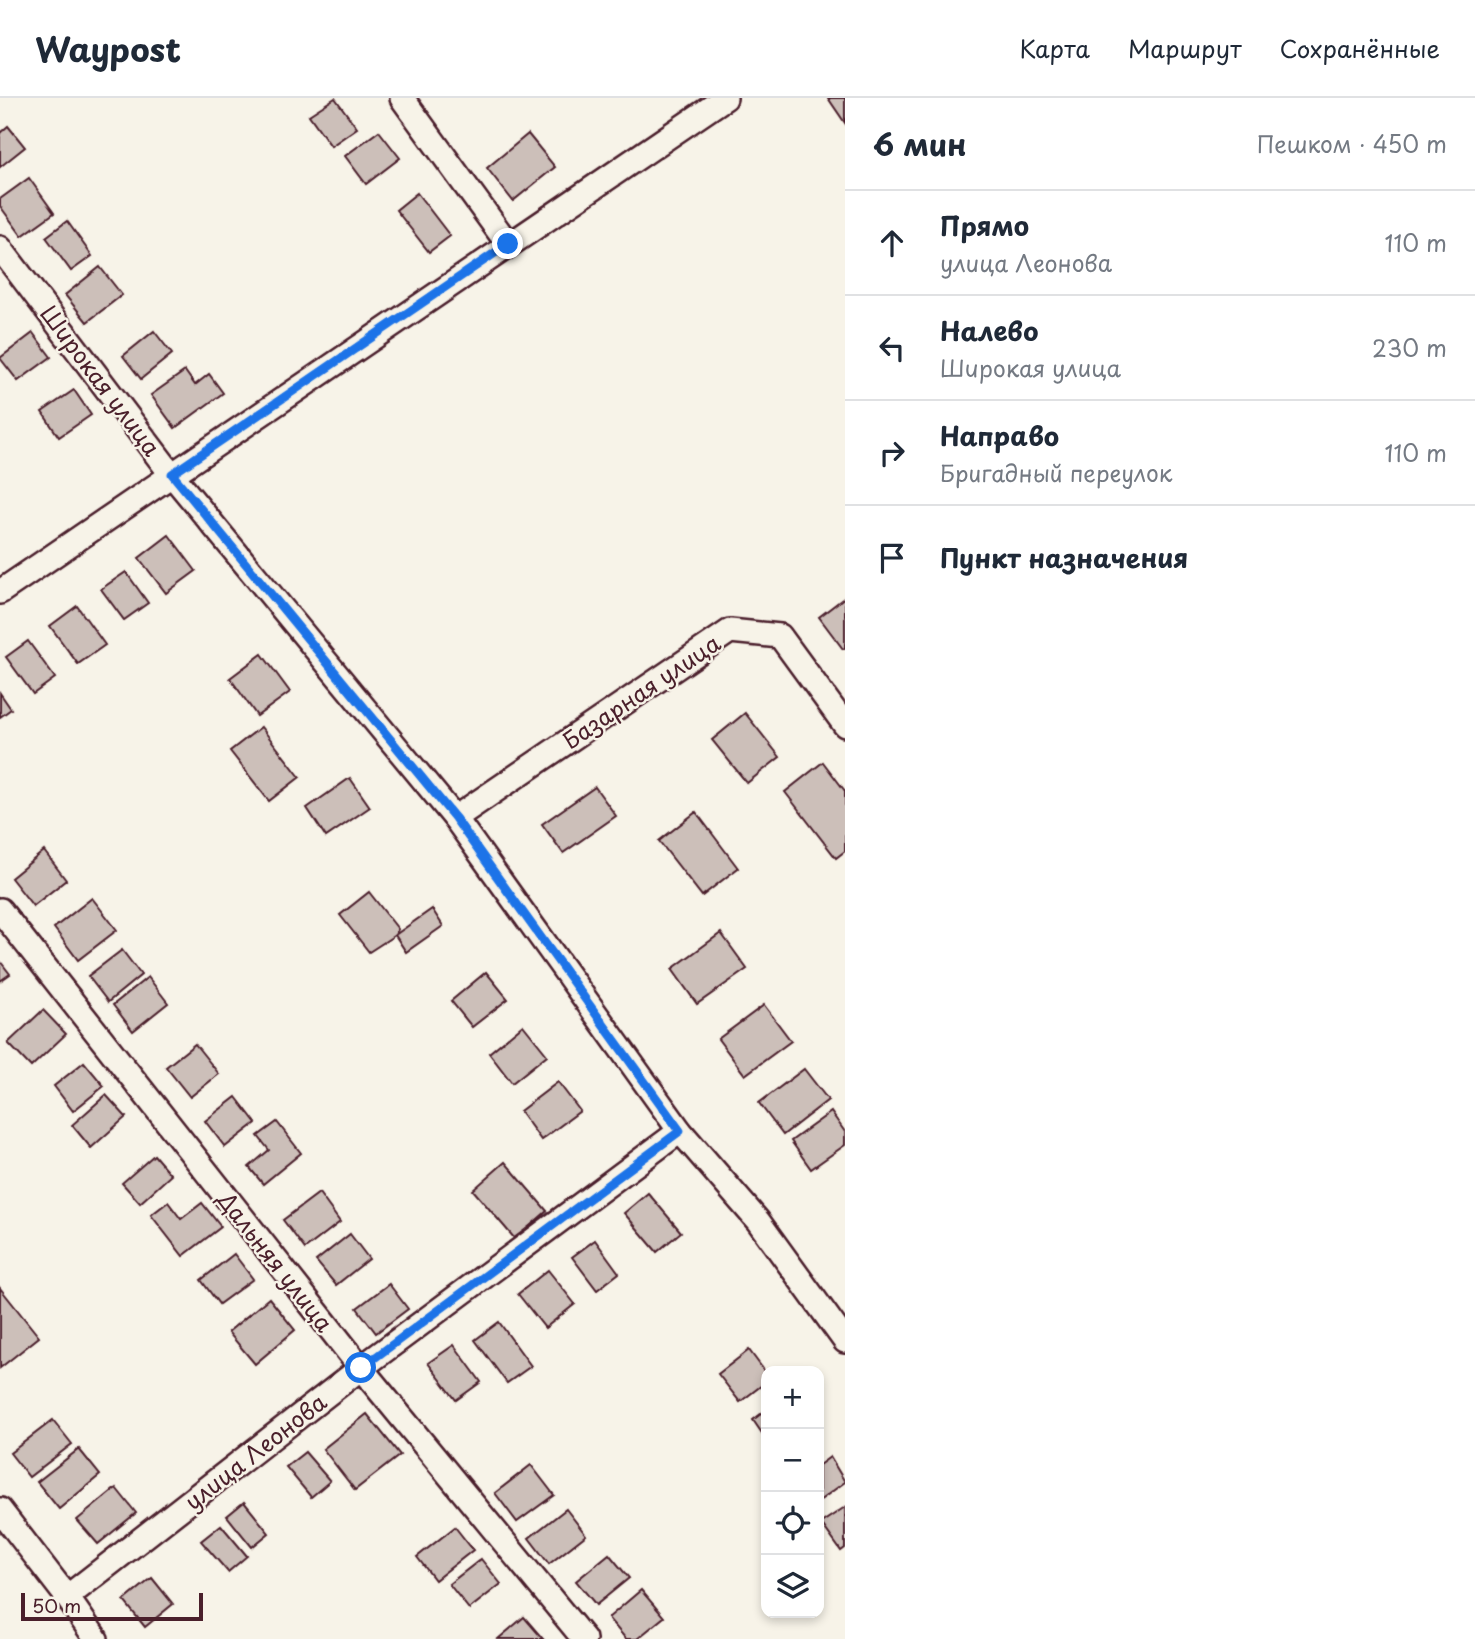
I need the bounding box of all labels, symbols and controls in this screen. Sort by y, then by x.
text: Waypost [35,23,181,73]
text: Карта [1019,30,1090,66]
text: Маршрут [1128,30,1242,66]
text: Сохранённые [1280,30,1440,66]
text: 6 мин [873,121,967,166]
text: Пешком · 450 m [1257,126,1447,161]
text: Прямо [940,206,1029,245]
icon: ahead [873,224,911,262]
text: 110 m [1385,225,1447,260]
route end [492,228,523,259]
text: улица Леонова [940,245,1112,280]
street label: Широкая улица [33,297,170,463]
text: Налево [940,311,1038,350]
icon: left [873,329,911,367]
text: 230 m [1372,330,1447,365]
text: Широкая улица [940,350,1121,385]
text: Направо [940,416,1059,455]
icon: right [873,434,911,472]
text: 110 m [1385,435,1447,470]
text: Бригадный переулок [940,455,1173,490]
text: Пункт назначения [940,538,1188,577]
icon: arrive [873,539,911,577]
street label: Базарная улица [555,625,727,757]
street label: Дальняя улица [209,1182,342,1339]
route start [345,1352,376,1383]
map controls [761,1366,824,1618]
button: + [761,1366,824,1429]
street label: улица Леонова [176,1384,334,1518]
button: − [761,1429,824,1492]
button: locate [761,1492,824,1555]
button: layers [761,1555,824,1618]
scale bar [21,1590,203,1622]
text: 50 m [32,1591,81,1619]

